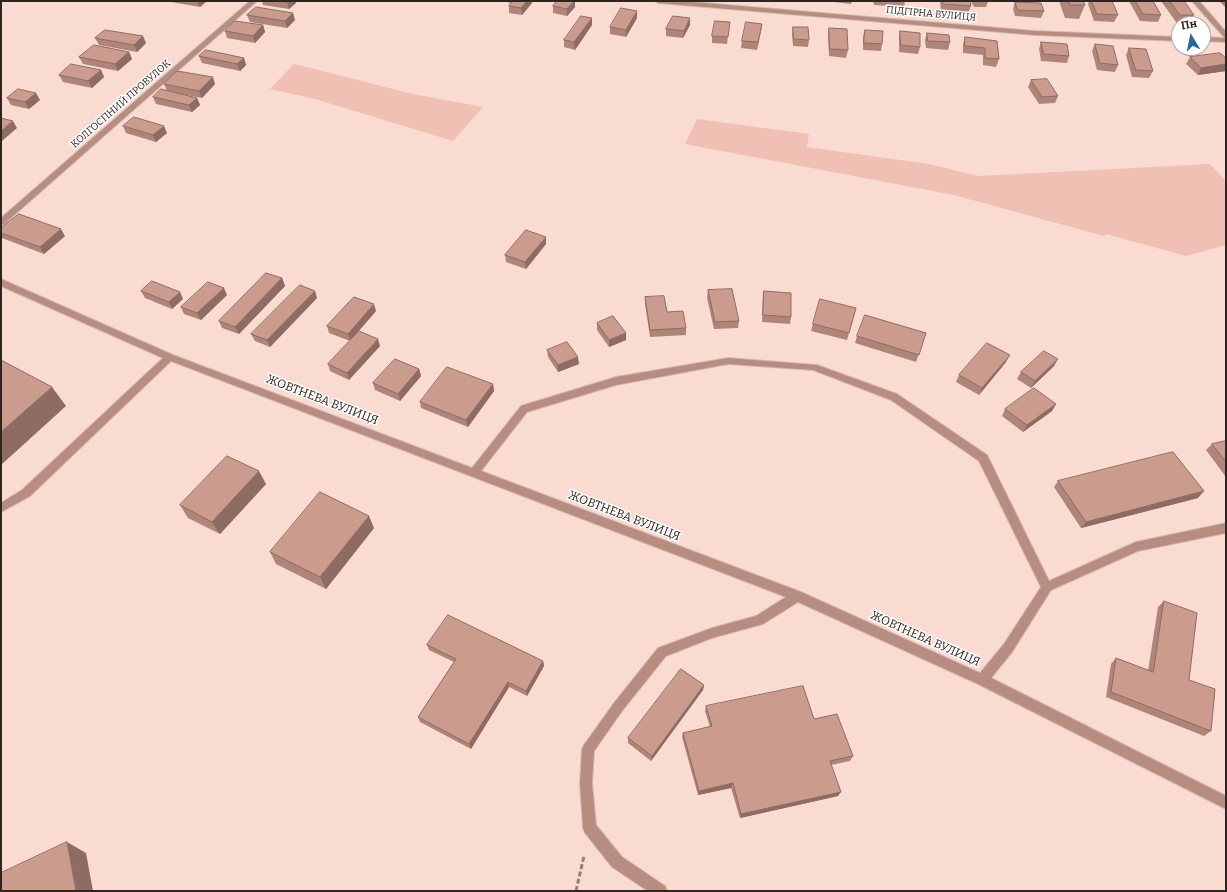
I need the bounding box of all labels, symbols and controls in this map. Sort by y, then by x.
street label: ПІДГІРНА ВУЛИЦЯ [886,4,976,24]
north arrow [1171,16,1211,56]
text: Пн [1180,17,1198,32]
street label: КОЛГОСПНИЙ ПРОВУЛОК [69,57,173,151]
street label: ЖОВТНЕВА ВУЛИЦЯ [264,372,380,428]
street label: ЖОВТНЕВА ВУЛИЦЯ [566,488,682,544]
street label: ЖОВТНЕВА ВУЛИЦЯ [868,608,982,670]

